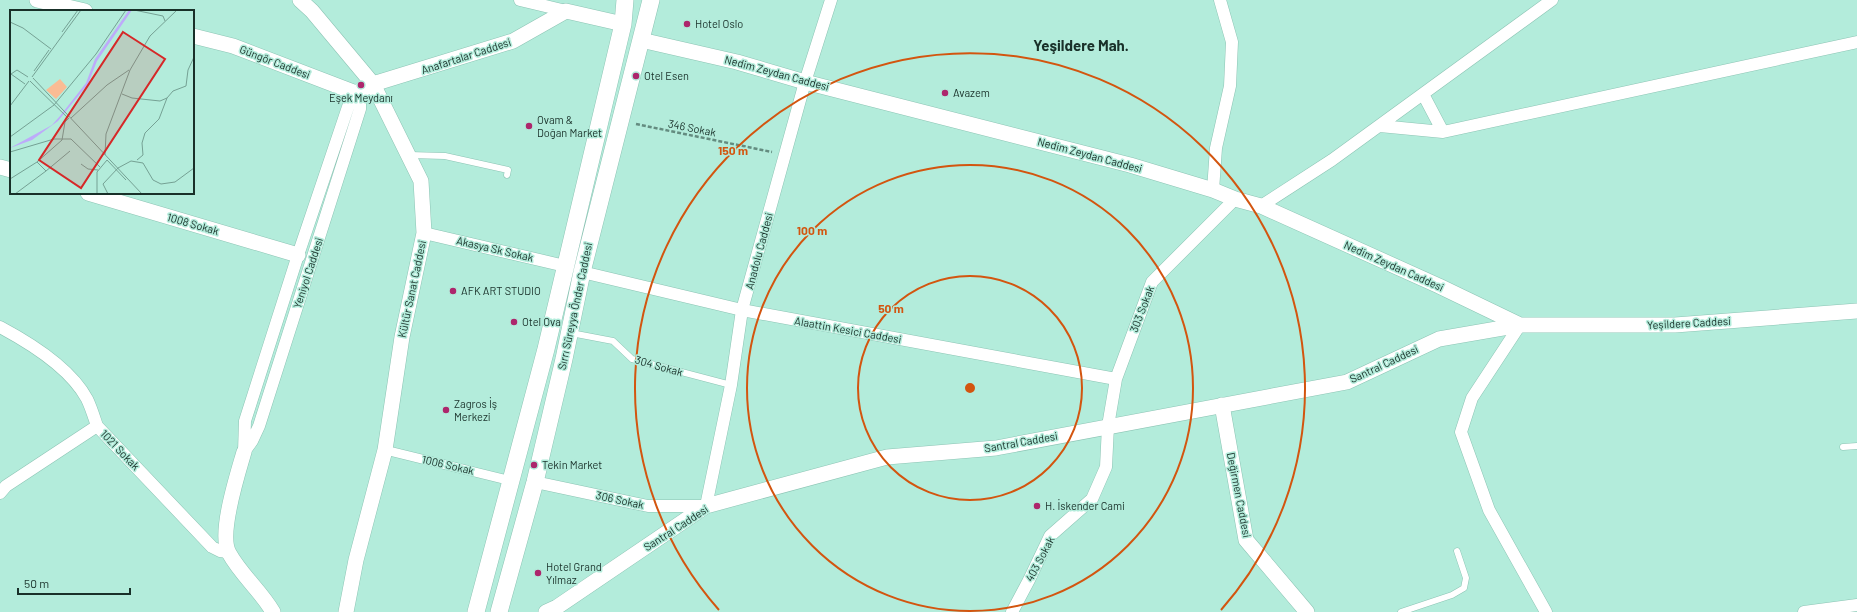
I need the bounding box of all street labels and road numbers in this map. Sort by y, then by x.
street label: Anafartalar Caddesi [419,35,513,76]
street label: Güngör Caddesi [238,42,313,81]
street label: Nedim Zeydan Caddesi [723,52,831,93]
street label: 346 Sokak [667,116,718,139]
street label: Nedim Zeydan Caddesi [1036,134,1144,175]
street label: 1008 Sokak [166,210,221,237]
street label: Anadolu Caddesi [742,211,775,291]
street label: Akasya Sk Sokak [455,233,535,264]
street label: Yeniyol Caddesi [290,236,325,310]
street label: Nedim Zeydan Caddesi [1342,238,1446,294]
street label: Kültür Sanat Caddesi [395,239,428,339]
street label: Sırrı Süreyya Önder Caddesi [554,241,594,371]
street label: 303 Sokak [1127,283,1157,334]
street label: Alaattin Kesici Caddesi [793,314,903,345]
street label: Yeşildere Caddesi [1647,314,1731,331]
street label: Santral Caddesi [1347,342,1420,385]
street label: 304 Sokak [634,353,685,379]
street label: 1021 Sokak [98,427,143,473]
street label: Santral Caddesi [983,429,1059,454]
street label: Değirmen Caddesi [1225,451,1254,539]
street label: 1006 Sokak [421,452,476,477]
street label: 306 Sokak [595,488,646,511]
street label: Santral Caddesi [641,502,711,553]
street label: 403 Sokak [1022,534,1057,583]

